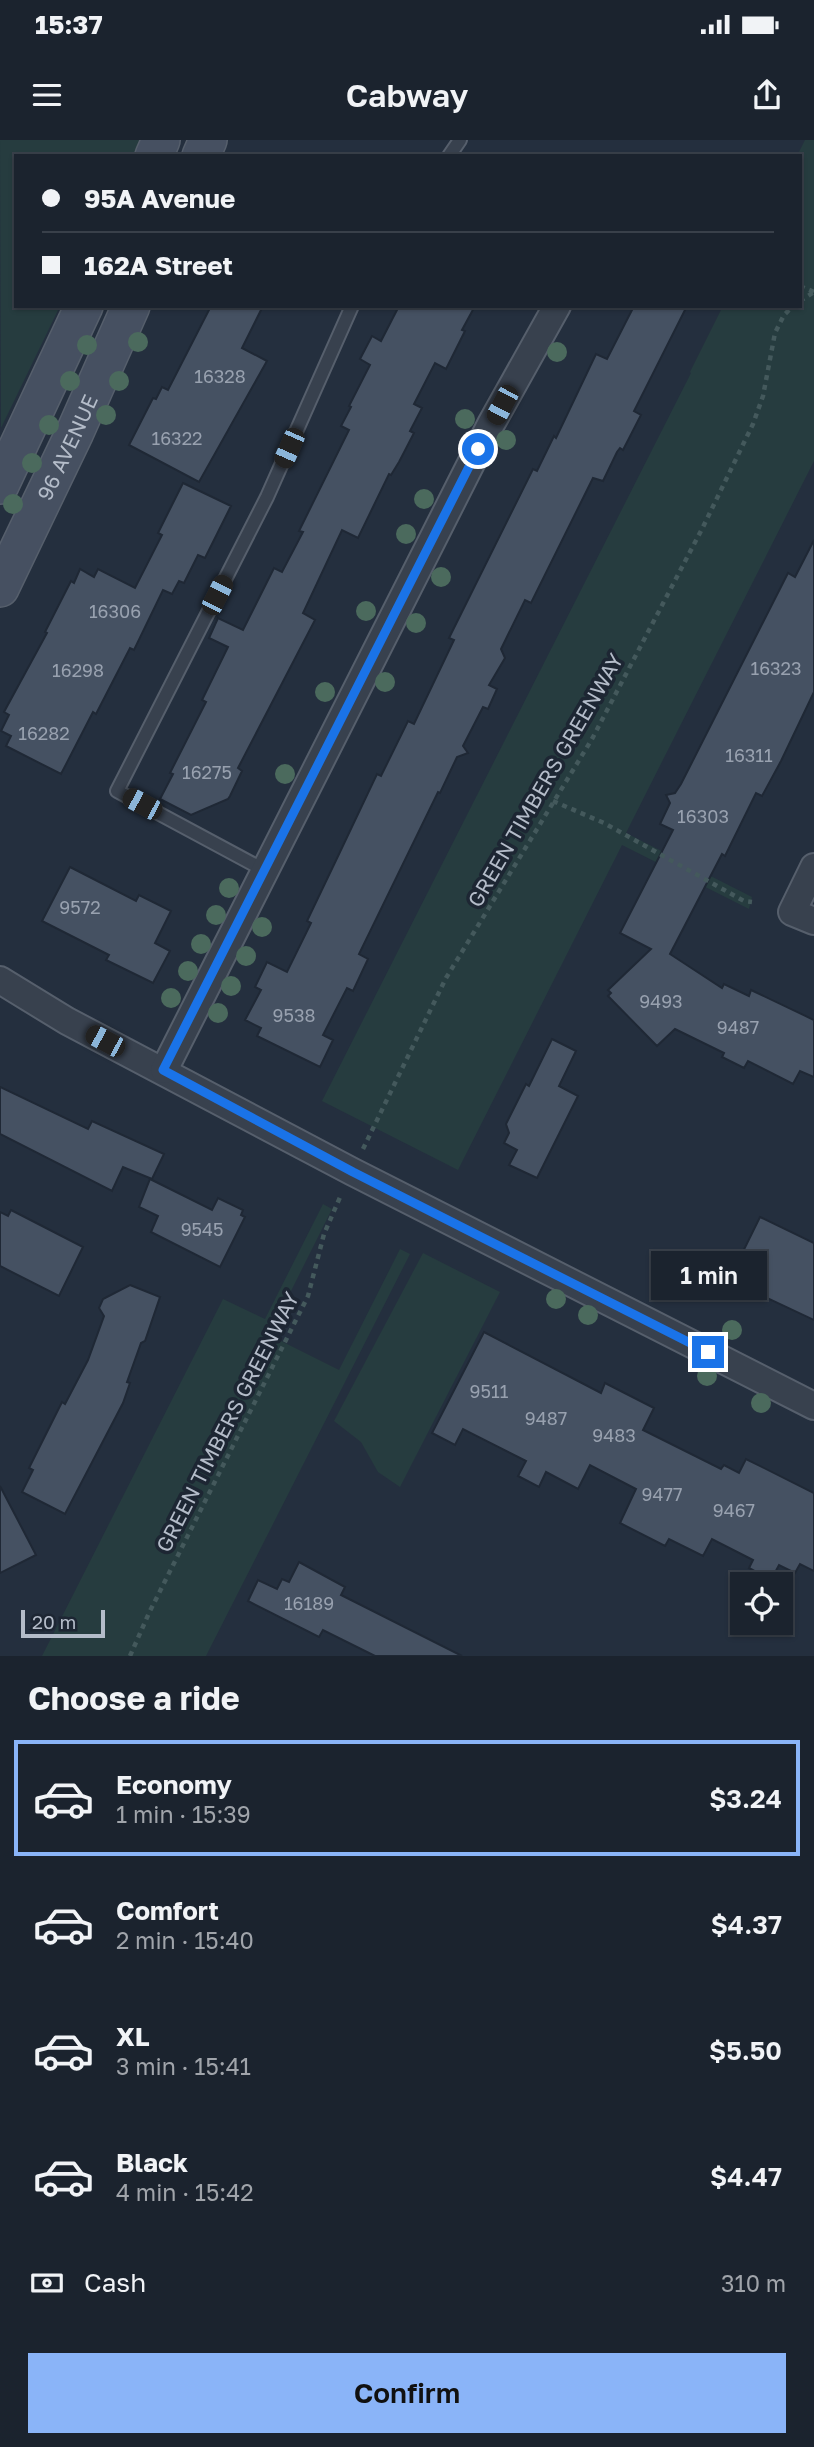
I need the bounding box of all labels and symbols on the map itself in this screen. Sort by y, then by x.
house number: 16328 [194,365,246,387]
car [483,382,522,428]
street label: 96 AVENUE [31,390,103,504]
car [271,425,308,471]
house number: 16322 [151,427,203,449]
route start [462,433,494,465]
car [199,572,236,618]
house number: 16306 [89,600,141,622]
street label: GREEN TIMBERS GREENWAY [462,648,629,911]
house number: 16323 [750,657,802,679]
house number: 16298 [52,659,104,681]
house number: 16282 [18,722,70,744]
house number: 16311 [725,744,773,766]
house number: 16275 [182,761,232,783]
car [119,785,166,823]
house number: 16303 [677,805,729,827]
house number: 9572 [59,896,101,918]
house number: 9493 [639,990,683,1012]
house number: 9538 [273,1004,315,1026]
house number: 9487 [717,1016,759,1038]
car [82,1022,129,1060]
house number: 9545 [181,1218,223,1240]
callout: 1 min [650,1250,766,1300]
street label: GREEN TIMBERS GREENWAY [150,1287,304,1556]
route end [692,1336,724,1368]
house number: 9511 [470,1380,509,1402]
house number: 9487 [525,1407,567,1429]
house number: 9483 [592,1424,636,1446]
house number: 9477 [642,1483,682,1505]
house number: 9467 [713,1499,755,1521]
house number: 16189 [284,1592,334,1614]
scale bar [21,1607,105,1639]

